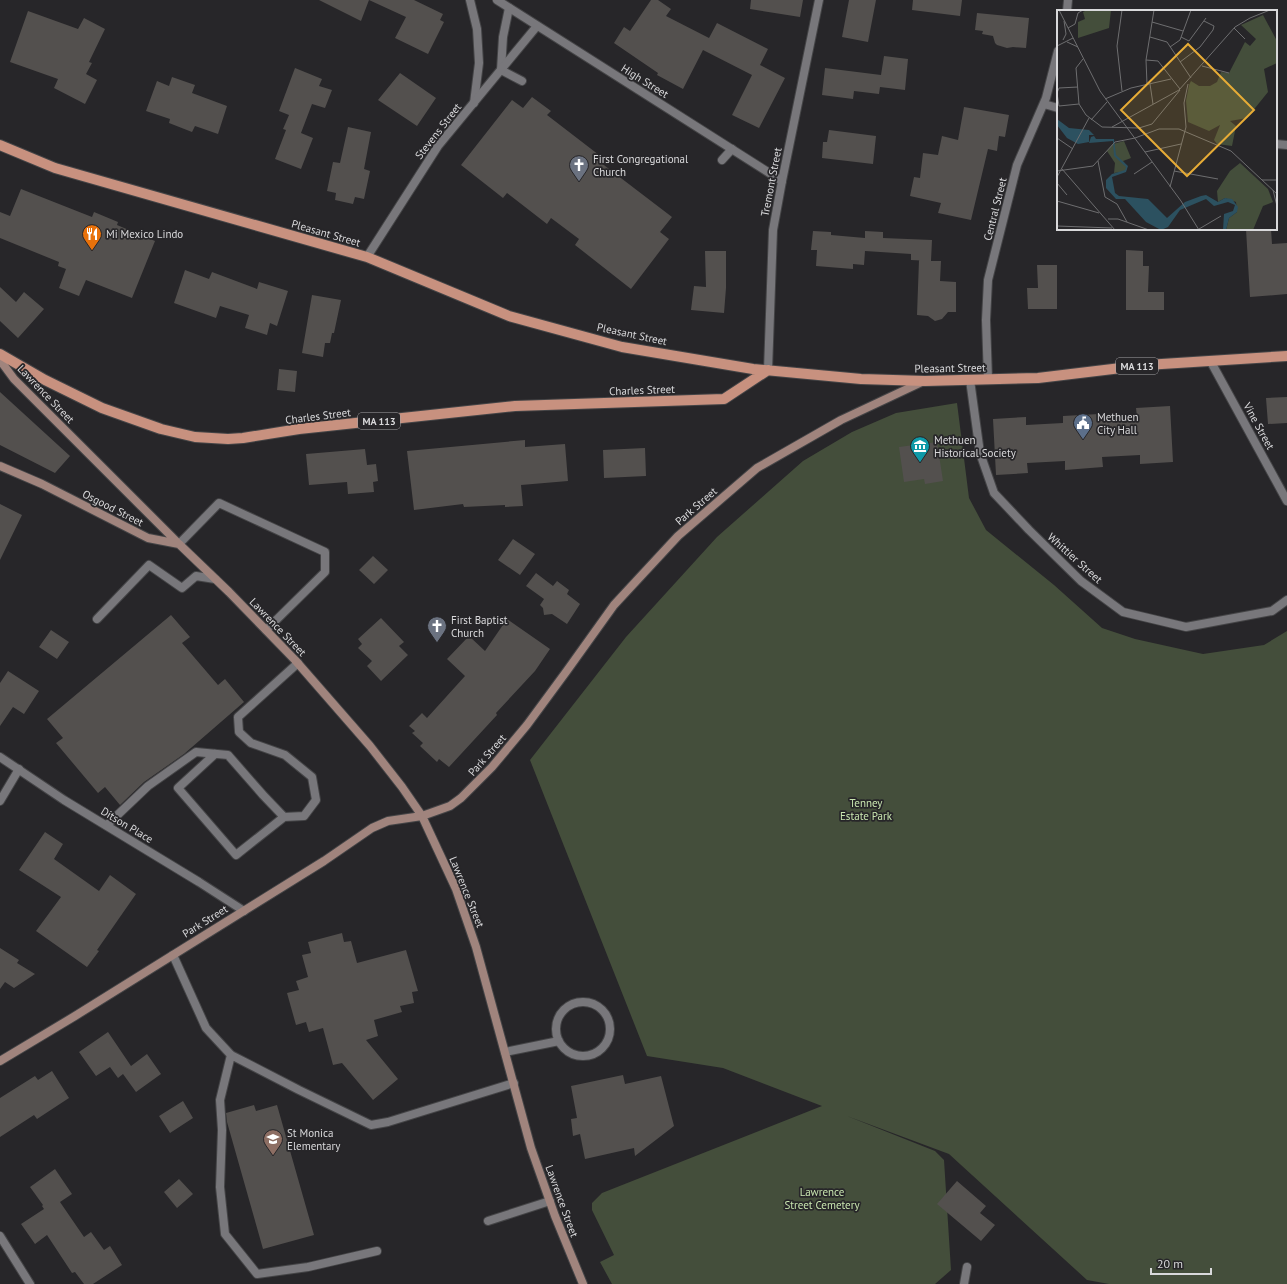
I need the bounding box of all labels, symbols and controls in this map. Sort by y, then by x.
inset map [1057,10,1277,230]
street label: High Street [619,61,672,101]
street label: Stevens Street [412,100,464,162]
street label: Tremont Street [757,146,785,218]
place label: First Congregational Church [593,152,689,179]
church icon: First Congregational Church [568,154,590,182]
street label: Central Street [980,176,1010,242]
street label: Pleasant Street [290,216,362,250]
restaurant icon: Mi Mexico Lindo [81,223,103,251]
place label: Mi Mexico Lindo [106,227,183,241]
street label: Pleasant Street [596,320,669,348]
road number: MA 113 [1116,358,1158,374]
street label: Pleasant Street [914,360,986,376]
street label: Lawrence Street [15,362,78,426]
street label: Charles Street [609,382,675,398]
street label: Vine Street [1240,399,1278,452]
street label: Charles Street [284,405,352,427]
place label: Methuen City Hall [1097,410,1139,437]
public building icon: Methuen City Hall [1072,412,1094,440]
road number: MA 113 [358,413,400,429]
place label: Methuen Historical Society [934,433,1017,460]
museum icon: Methuen Historical Society [909,435,931,463]
street label: Park Street [672,484,720,528]
street label: Osgood Street [80,487,146,530]
street label: Whittier Street [1045,530,1105,586]
street label: Lawrence Street [247,595,310,659]
place label: First Baptist Church [451,613,508,640]
church icon: First Baptist Church [426,615,448,643]
street label: Park Street [465,731,509,779]
park label: Tenney Estate Park [840,796,893,823]
street label: Ditson Place [98,804,156,846]
street label: Lawrence Street [446,854,488,930]
street label: Park Street [180,901,231,940]
place label: St Monica Elementary [287,1126,341,1153]
school or university icon: St Monica Elementary [262,1128,284,1156]
street label: Lawrence Street [542,1163,582,1239]
park label: Lawrence Street Cemetery [784,1185,860,1212]
scale bar [1151,1250,1211,1276]
text: 20 m [1157,1256,1183,1271]

